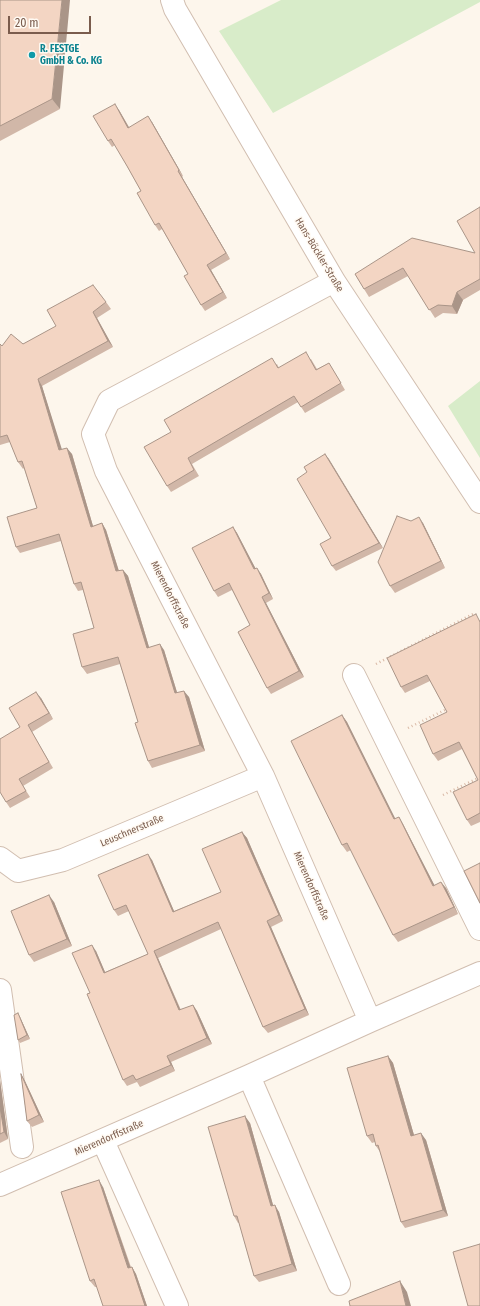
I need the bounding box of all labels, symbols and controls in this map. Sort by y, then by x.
scale bar [10,8,93,34]
text: 20 m [15,16,39,30]
place label: R. FESTGE GmbH & Co. KG [40,43,102,66]
marker: R. FESTGE GmbH & Co. KG [27,50,37,60]
street label: Hans-Böckler-Straße [292,216,346,294]
street label: Mierendorffstraße [148,559,192,631]
street label: Leuschnerstraße [99,812,165,850]
street label: Mierendorffstraße [290,850,332,922]
street label: Mierendorffstraße [73,1117,145,1159]

